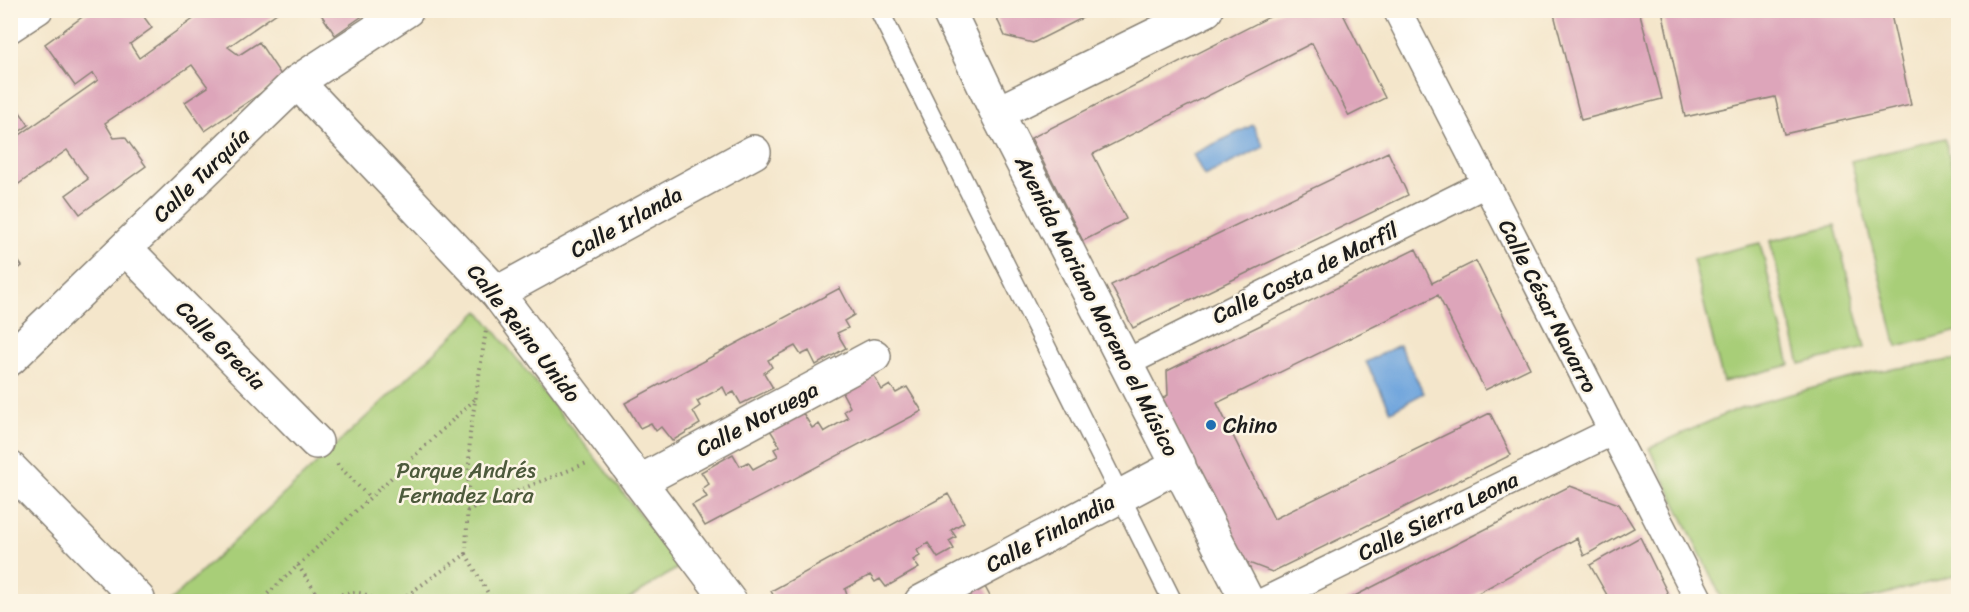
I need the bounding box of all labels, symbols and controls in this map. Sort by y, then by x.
street label: Calle Turquía [143,117,260,232]
street label: Avenida Mariano Moreno el Músico [1003,147,1190,464]
street label: Calle Irlanda [562,175,690,269]
street label: Calle Costa de Marfíl [1205,211,1405,335]
street label: Calle César Navarro [1487,212,1609,400]
street label: Calle Reino Unido [457,255,591,411]
street label: Calle Grecia [166,290,276,400]
street label: Calle Noruega [688,370,826,468]
place label: Chino [1223,406,1277,445]
marker: Chino [1204,418,1218,432]
park label: Parque Andrés Fernadez Lara [396,451,536,515]
street label: Calle Sierra Leona [1351,460,1526,572]
street label: Calle Finlandia [978,482,1122,584]

